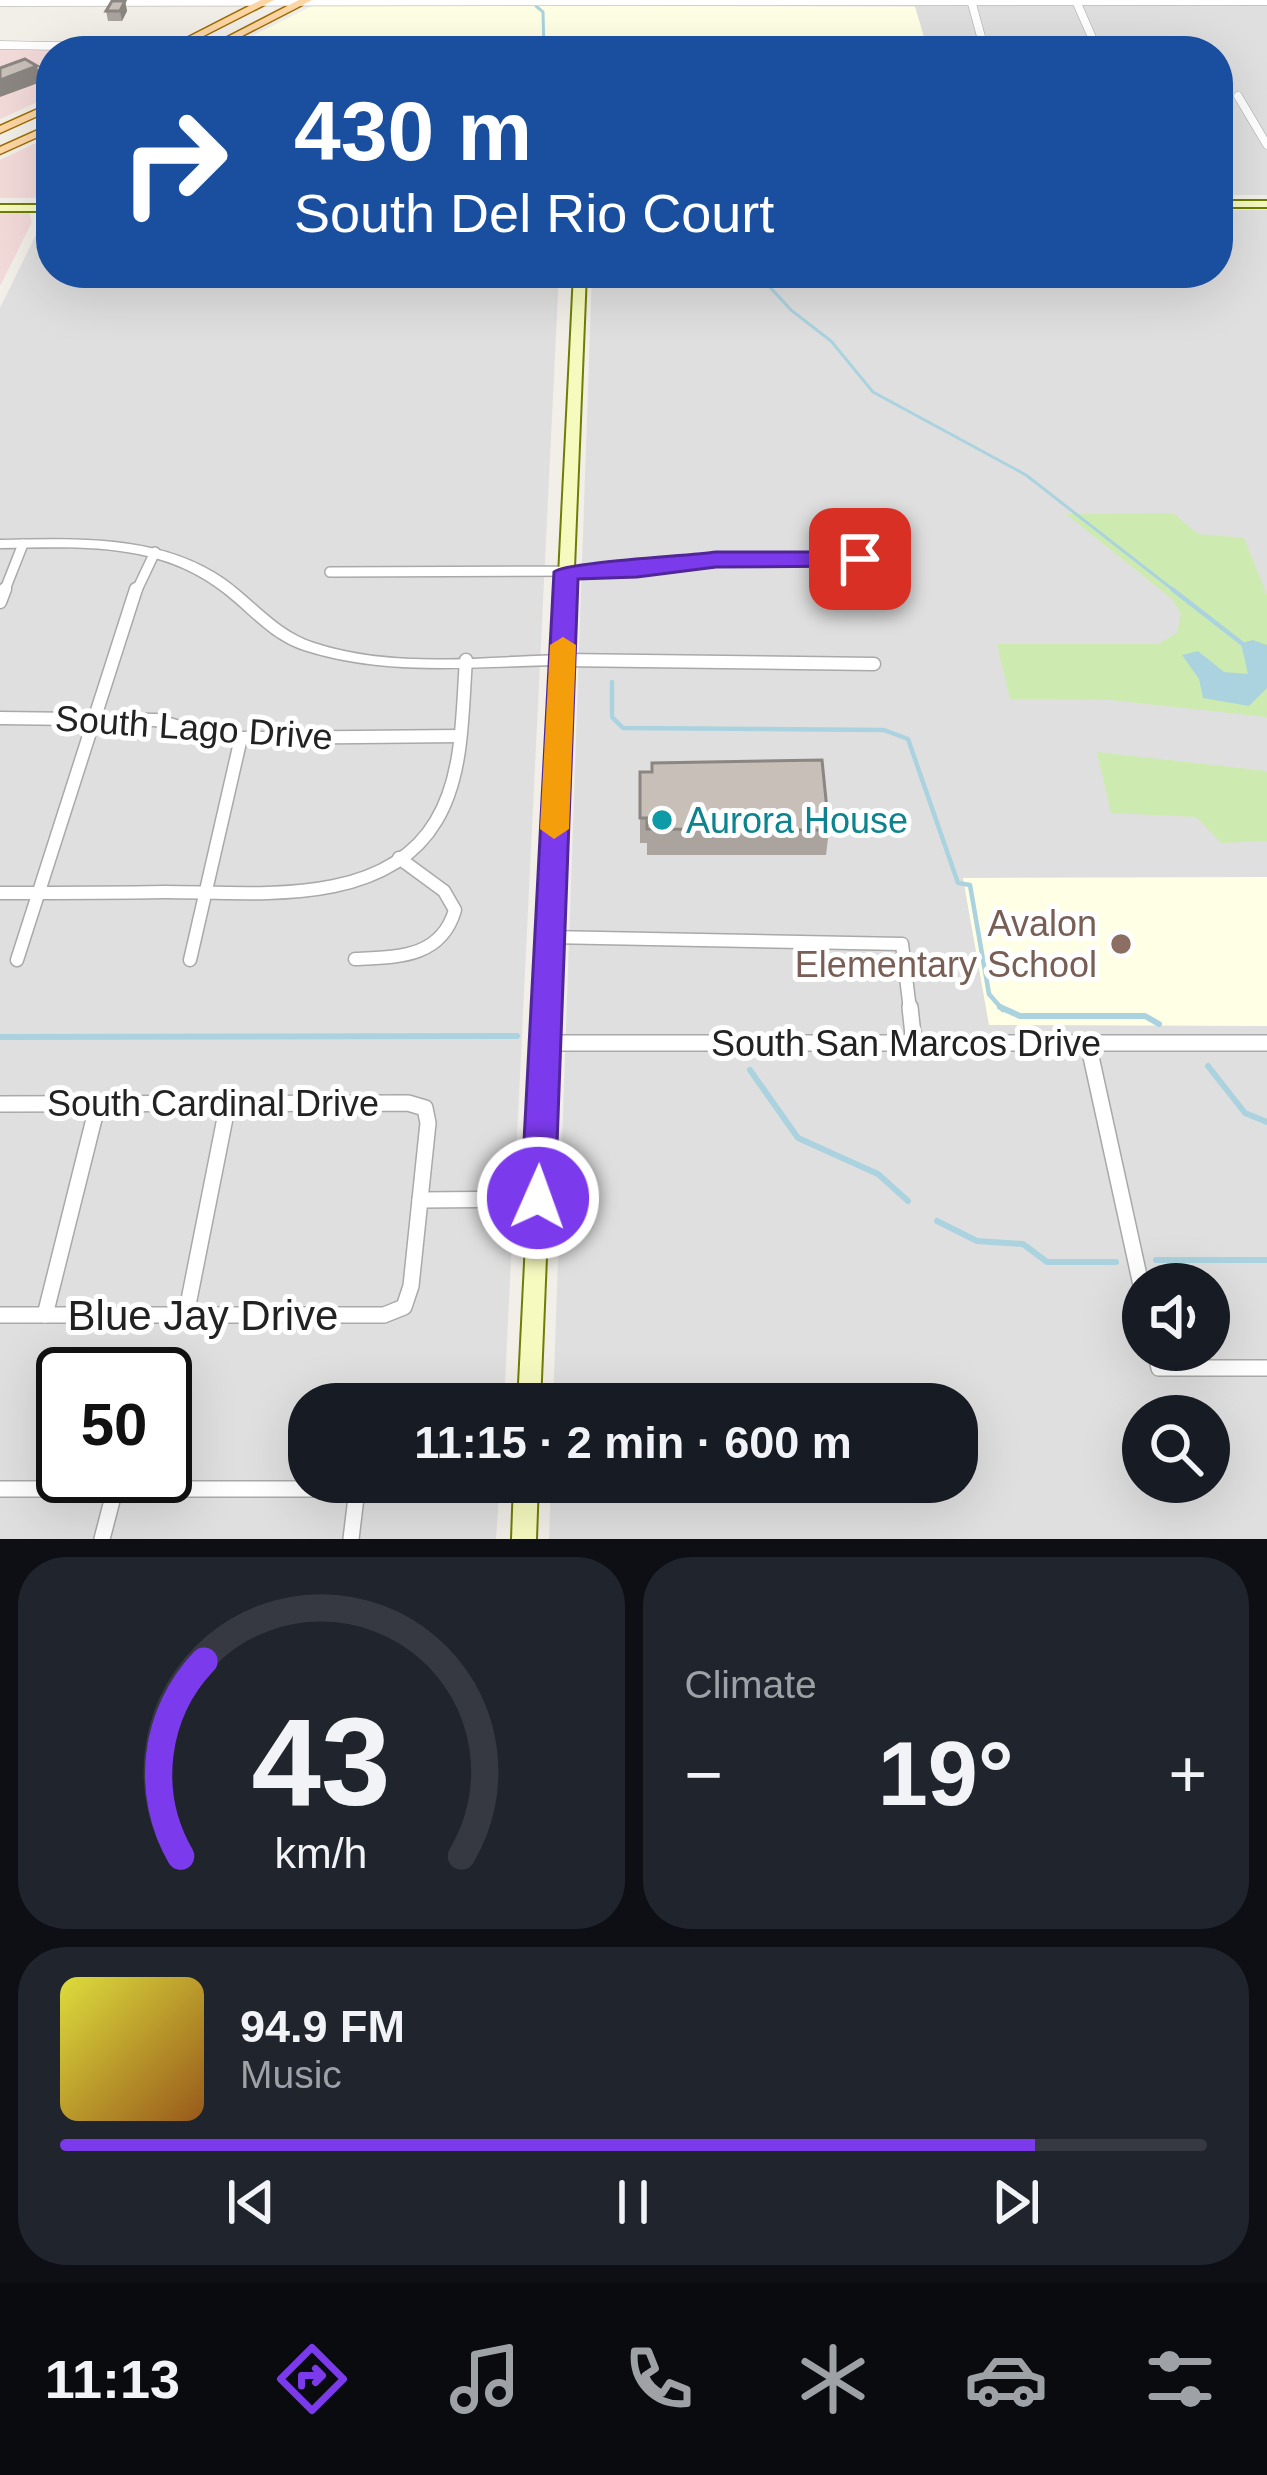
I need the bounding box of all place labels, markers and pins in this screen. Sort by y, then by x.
pin [809,508,911,610]
place label: Aurora House [686,800,908,841]
marker: Aurora House [649,807,675,833]
place label: Avalon Elementary School [795,903,1097,985]
marker: Avalon Elementary School [1108,931,1134,957]

